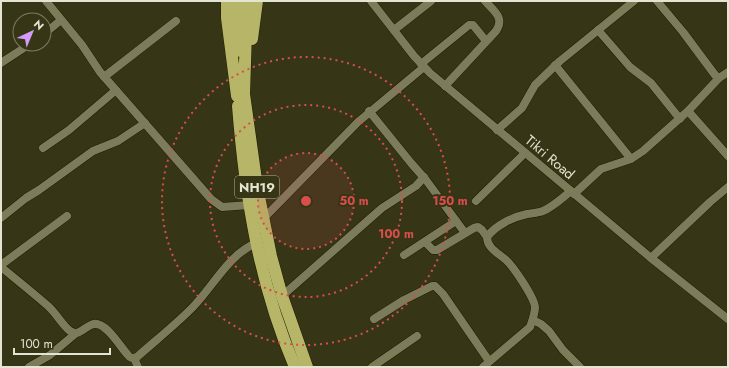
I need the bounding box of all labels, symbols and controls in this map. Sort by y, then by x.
north arrow [12,12,52,52]
text: N [30,16,48,34]
street label: Tikri Road [521,130,579,184]
road number: NH19 [235,176,279,198]
text: 50 m [339,192,369,210]
text: 150 m [432,192,468,210]
centre of rings [299,194,313,208]
text: 100 m [378,225,414,243]
scale bar [14,330,110,356]
text: 100 m [20,335,53,353]

